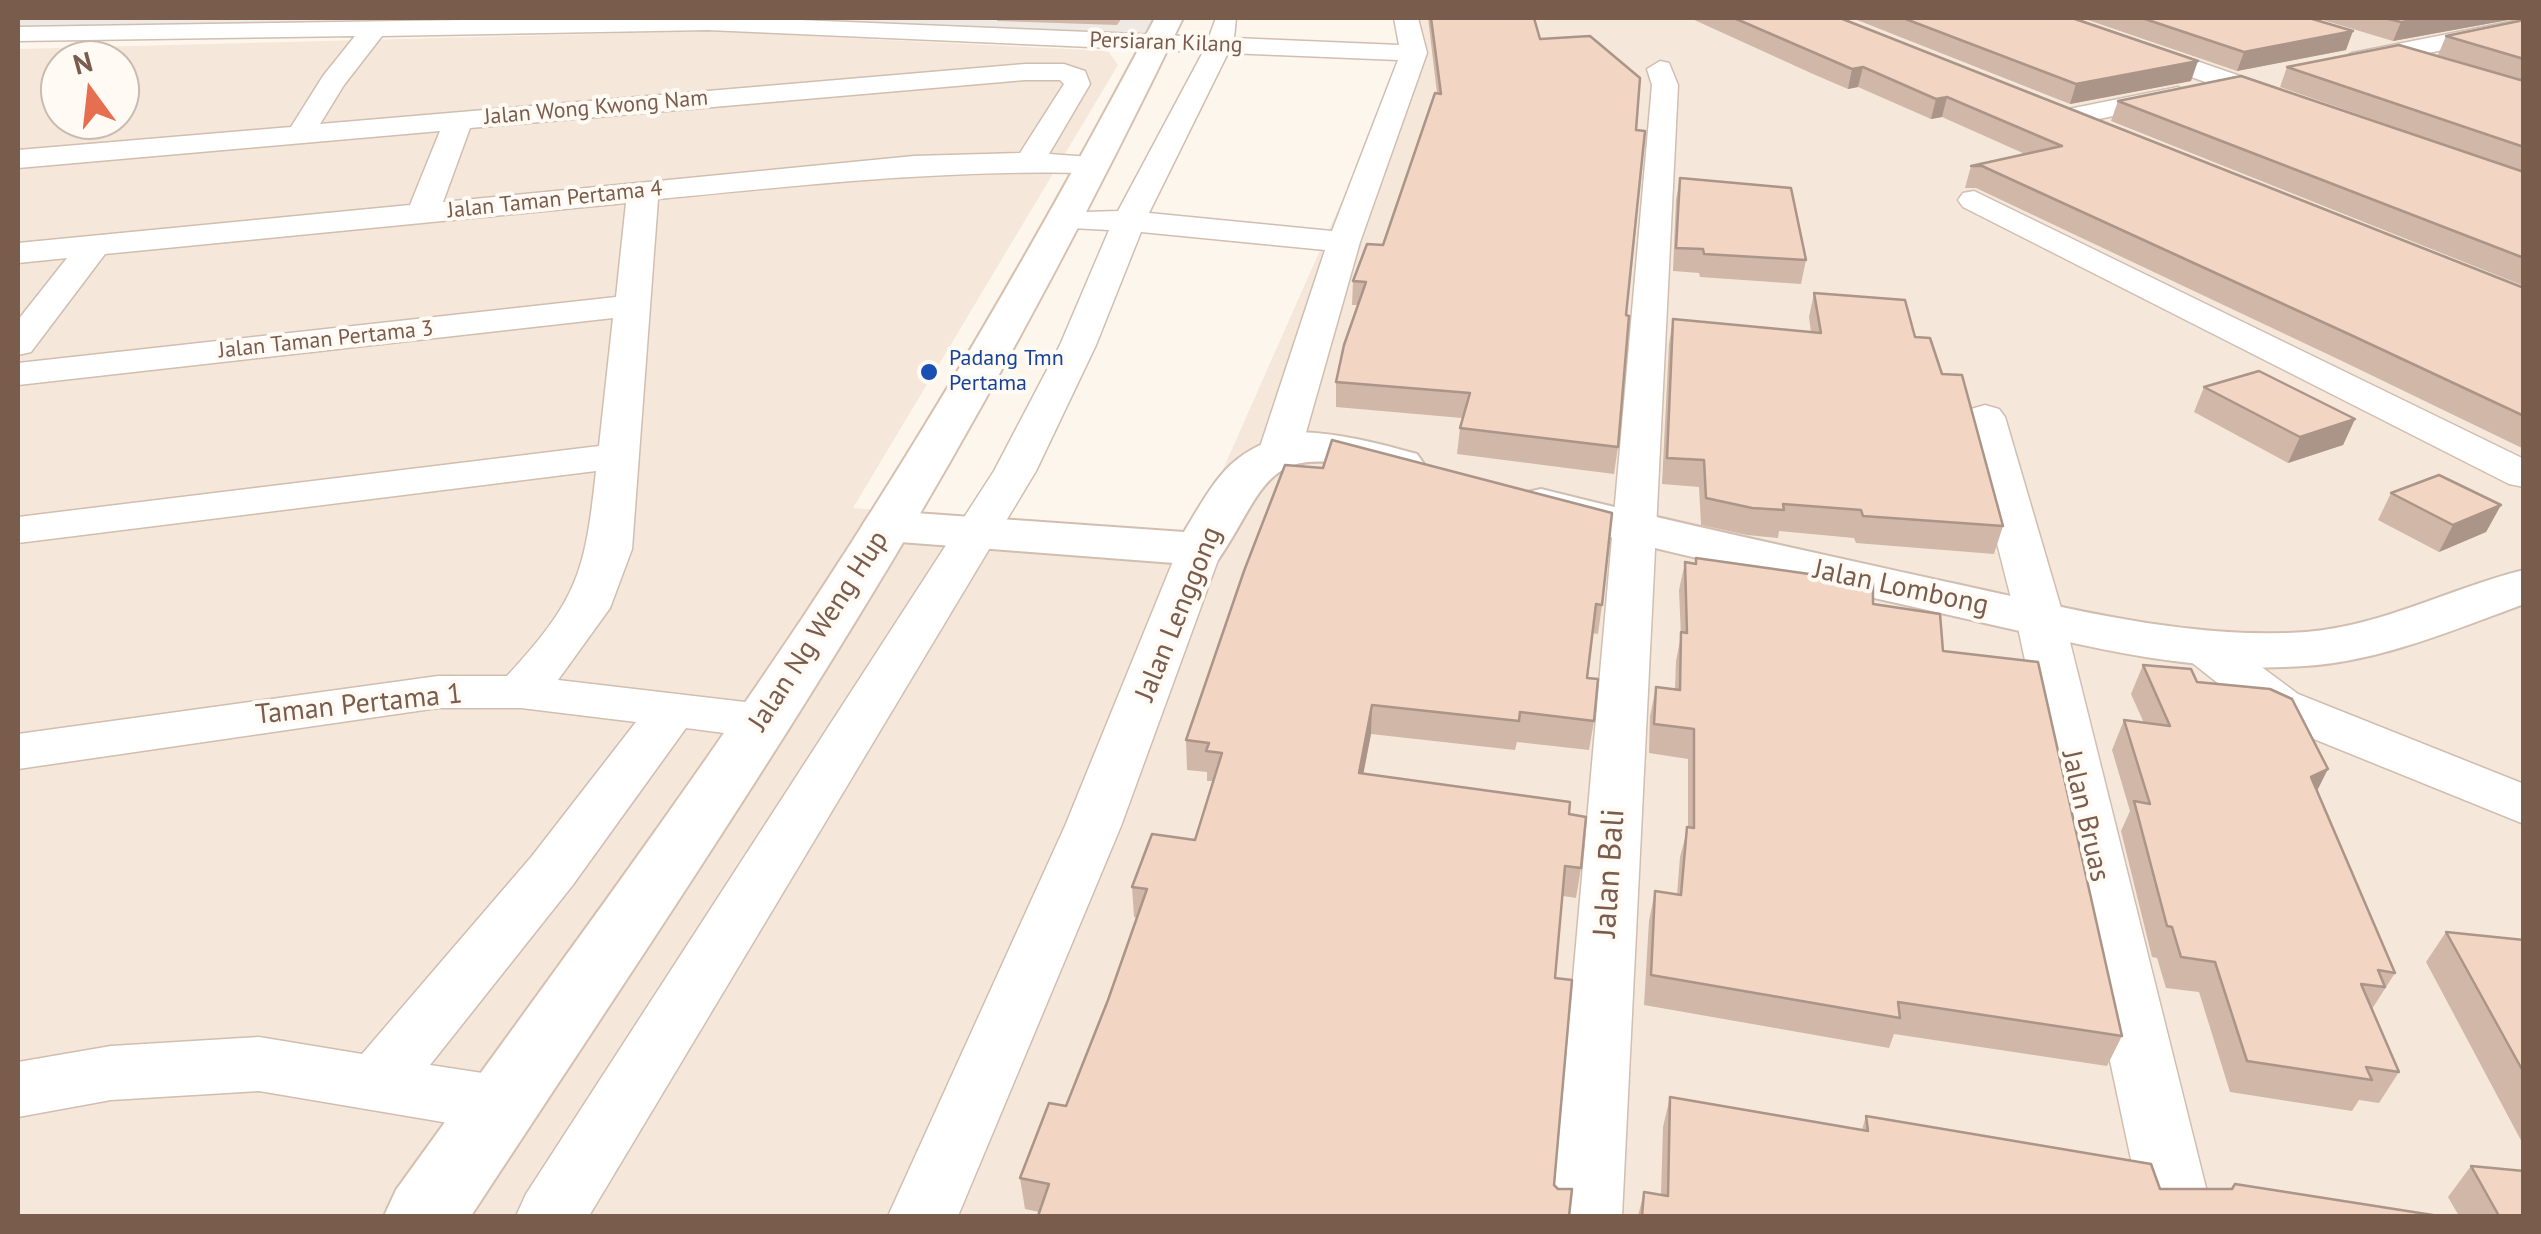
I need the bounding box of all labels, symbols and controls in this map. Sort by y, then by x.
street label: Persiaran Kilang [1089,27,1243,59]
north arrow [40,40,140,140]
text: N [69,42,96,83]
street label: Jalan Wong Kwong Nam [483,85,709,131]
street label: Jalan Taman Pertama 4 [446,176,664,224]
street label: Jalan Taman Pertama 3 [217,316,435,364]
place label: Padang Tmn Pertama [949,346,1064,398]
marker: Padang Tmn Pertama [918,361,940,383]
street label: Jalan Lenggong [1129,522,1229,706]
street label: Jalan Ng Weng Hup [742,525,896,737]
street label: Jalan Lombong [1810,553,1992,623]
street label: Taman Pertama 1 [254,677,464,733]
street label: Jalan Bruas [2054,747,2116,885]
street label: Jalan Bali [1586,807,1634,939]

